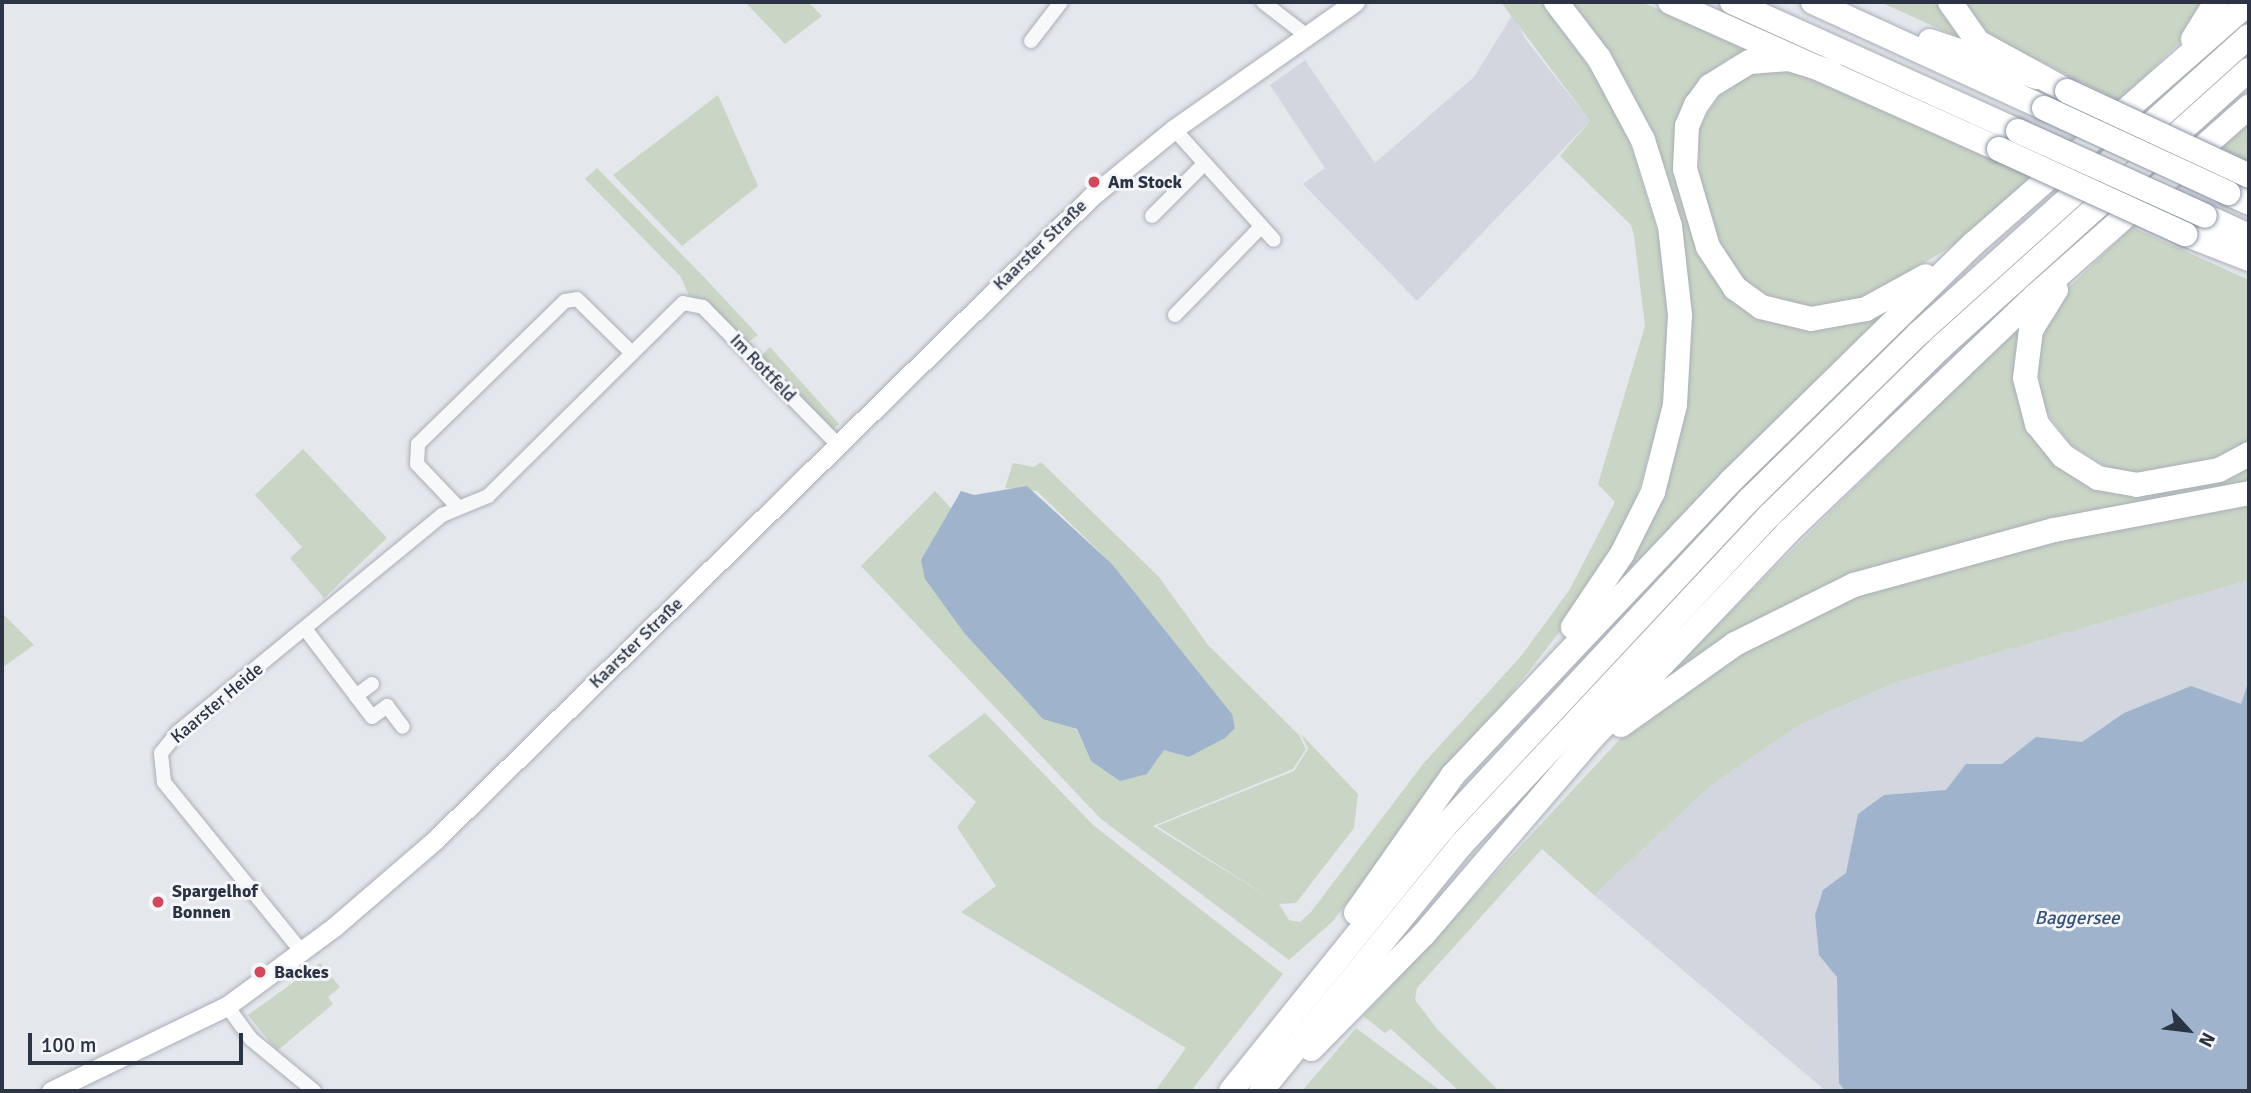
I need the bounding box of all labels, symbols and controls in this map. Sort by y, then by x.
place label: Am Stock [1108,171,1182,193]
marker: Am Stock [1086,174,1102,190]
street label: Kaarster Straße [989,195,1091,295]
street label: Im Rottfeld [725,330,801,406]
street label: Kaarster Straße [585,593,687,693]
street label: Kaarster Heide [166,658,268,748]
place label: Spargelhof Bonnen [172,881,258,924]
marker: Spargelhof Bonnen [150,894,166,910]
water label: Baggersee [2035,908,2119,930]
place label: Backes [274,961,329,983]
marker: Backes [252,964,268,980]
north arrow [2153,995,2223,1065]
scale bar [32,1020,247,1064]
text: N [2193,1028,2220,1051]
text: 100 m [41,1032,96,1058]

